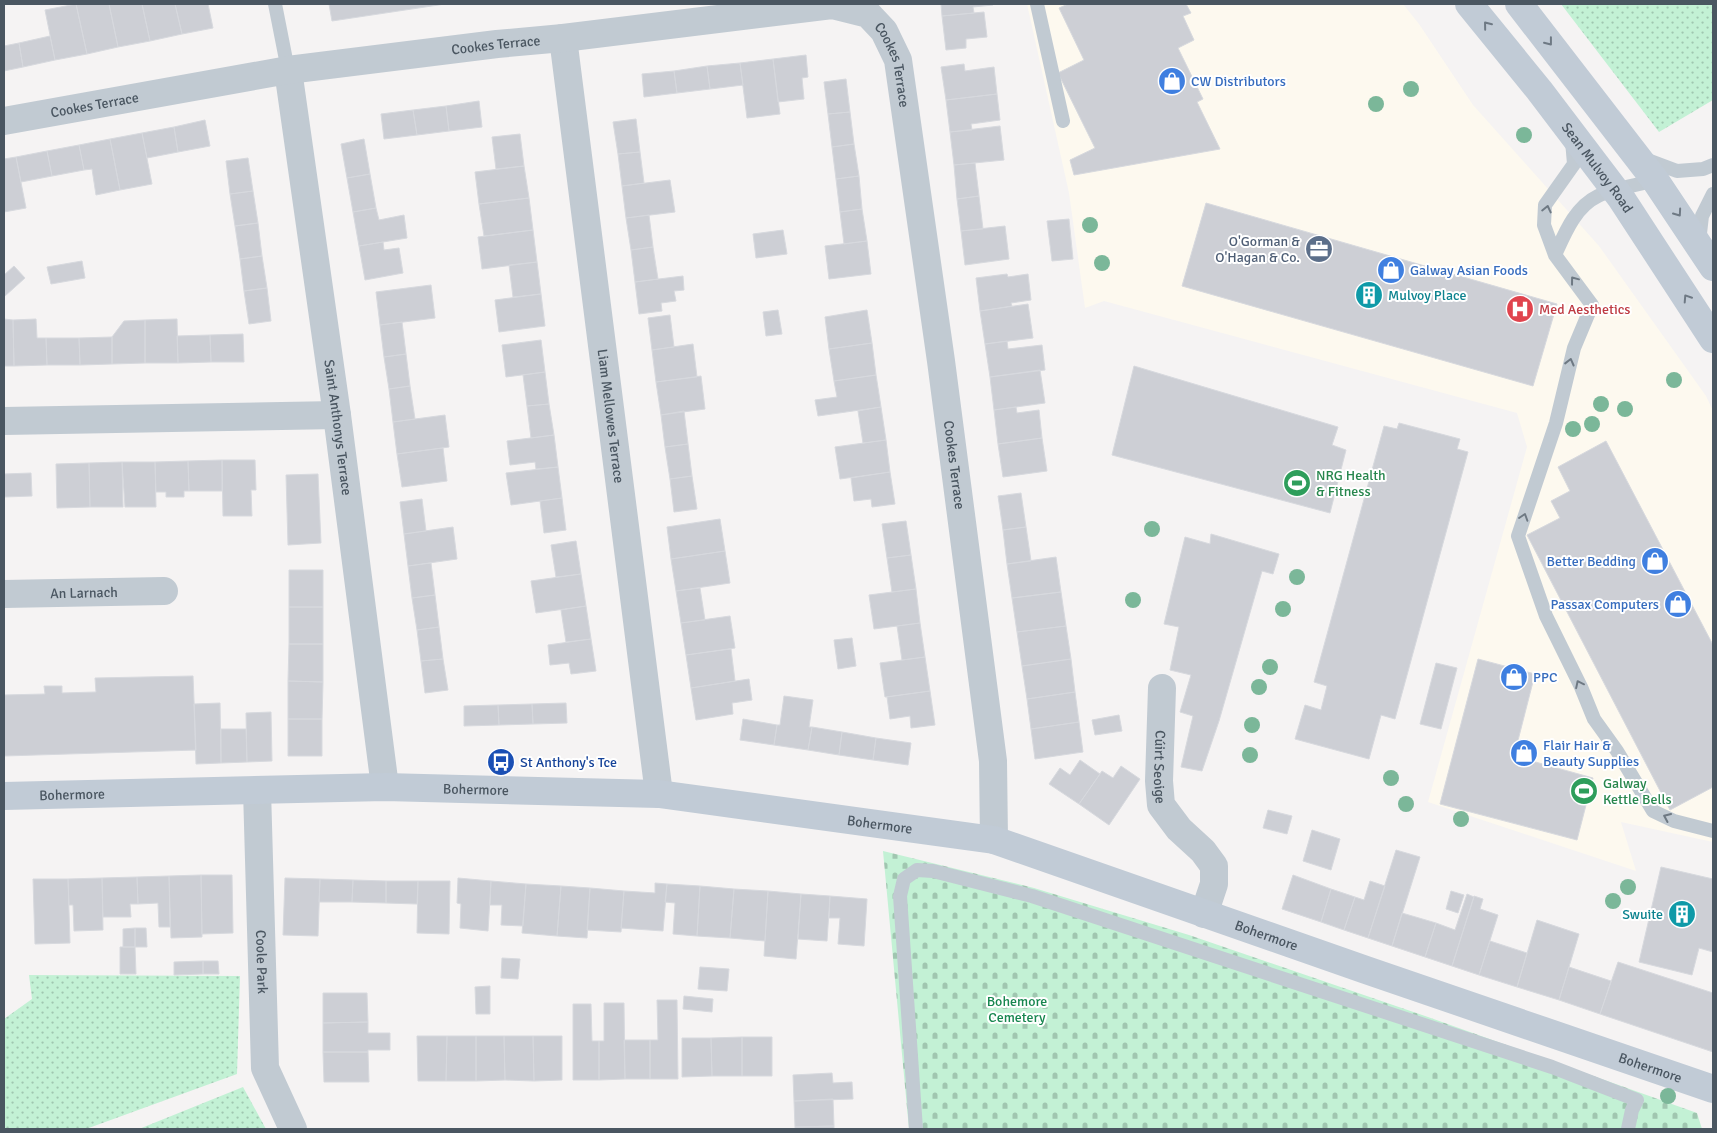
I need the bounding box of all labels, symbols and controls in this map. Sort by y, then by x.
street label: Cookes Terrace [871,19,913,108]
one-way arrow [1484,22,1492,31]
street label: Cookes Terrace [450,32,541,59]
one-way arrow [1543,36,1552,46]
shop icon: CW Distributors [1157,66,1187,96]
place label: CW Distributors [1191,73,1286,90]
street label: Cookes Terrace [49,89,140,122]
street label: Sean Mulvoy Road [1558,119,1636,216]
one-way arrow [1541,204,1551,213]
one-way arrow [1672,208,1682,217]
place label: O'Gorman & O'Hagan & Co. [1215,233,1300,266]
office icon: O'Gorman & O'Hagan & Co. [1304,234,1334,264]
shop icon: Galway Asian Foods [1376,255,1406,285]
place label: Galway Asian Foods [1410,262,1528,279]
one-way arrow [1571,277,1579,286]
building icon: Mulvoy Place [1354,280,1384,310]
place label: Mulvoy Place [1388,287,1466,304]
hospital icon: Med Aesthetics [1505,294,1535,324]
one-way arrow [1683,294,1693,303]
place label: Med Aesthetics [1539,301,1630,318]
street label: Liam Mellowes Terrace [594,348,627,484]
street label: Saint Anthonys Terrace [320,358,355,497]
one-way arrow [1565,358,1575,366]
street label: Cookes Terrace [940,420,968,510]
place label: NRG Health & Fitness [1316,467,1386,500]
sports icon: NRG Health & Fitness [1282,468,1312,498]
one-way arrow [1518,514,1528,522]
shop icon: Better Bedding [1640,546,1670,576]
place label: Better Bedding [1547,553,1636,570]
street label: An Larnach [50,584,118,602]
shop icon: Passax Computers [1663,589,1693,619]
place label: Passax Computers [1550,596,1659,613]
shop icon: PPC [1499,662,1529,692]
place label: PPC [1533,669,1557,686]
one-way arrow [1575,680,1585,689]
street label: Cúirt Seoige [1150,730,1169,804]
place label: Flair Hair & Beauty Supplies [1543,737,1639,770]
shop icon: Flair Hair & Beauty Supplies [1509,738,1539,768]
bus stop icon: St Anthony's Tce [486,747,516,777]
place label: St Anthony's Tce [520,754,617,771]
place label: Galway Kettle Bells [1603,775,1672,808]
sports icon: Galway Kettle Bells [1569,776,1599,806]
street label: Bohermore [443,780,509,799]
street label: Bohermore [39,786,105,804]
street label: Bohermore [846,812,913,838]
one-way arrow [1663,813,1672,824]
building icon: Swuite [1667,899,1697,929]
place label: Swuite [1622,906,1663,923]
street label: Bohermore [1232,917,1300,955]
street label: Coole Park [252,930,271,994]
park label: Bohemore Cemetery [987,993,1047,1026]
street label: Bohermore [1616,1049,1684,1087]

